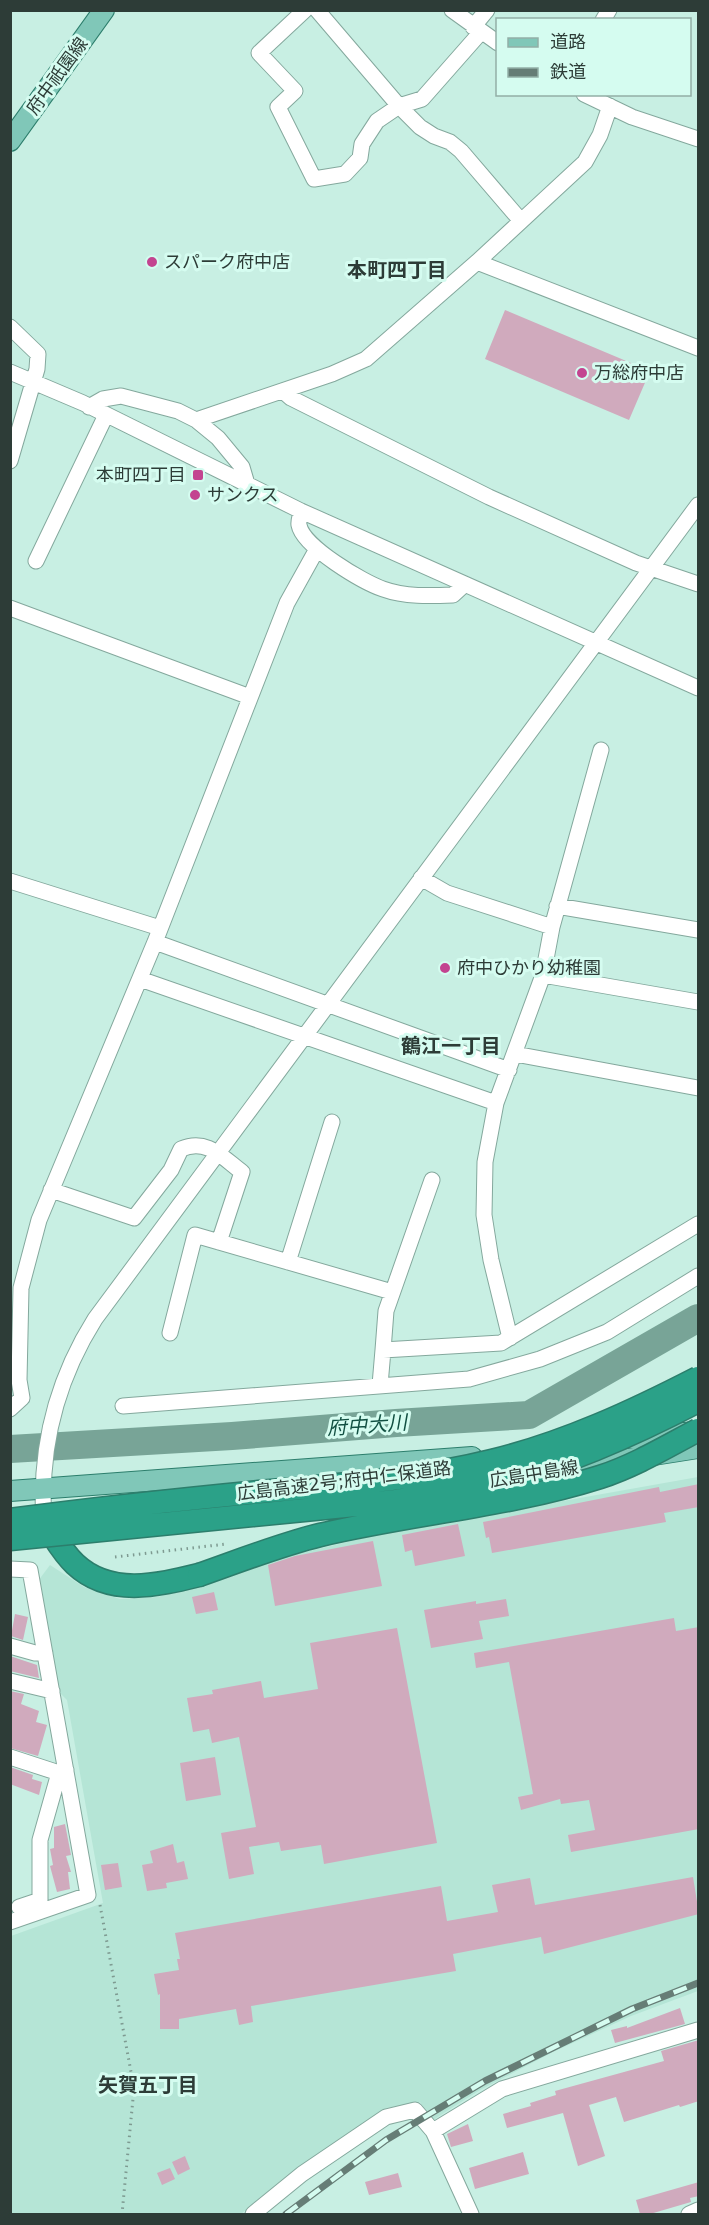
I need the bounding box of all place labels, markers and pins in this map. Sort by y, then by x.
place label: スパーク府中店 [164,251,290,272]
marker: スパーク府中店 [145,255,159,269]
place label: 万総府中店 [594,362,684,383]
marker: 万総府中店 [575,366,589,380]
place label: 本町四丁目 [96,464,186,485]
marker: 本町四丁目 [191,468,205,482]
place label: サンクス [207,484,278,505]
marker: サンクス [188,488,202,502]
place label: 府中ひかり幼稚園 [457,957,601,978]
marker: 府中ひかり幼稚園 [438,961,452,975]

